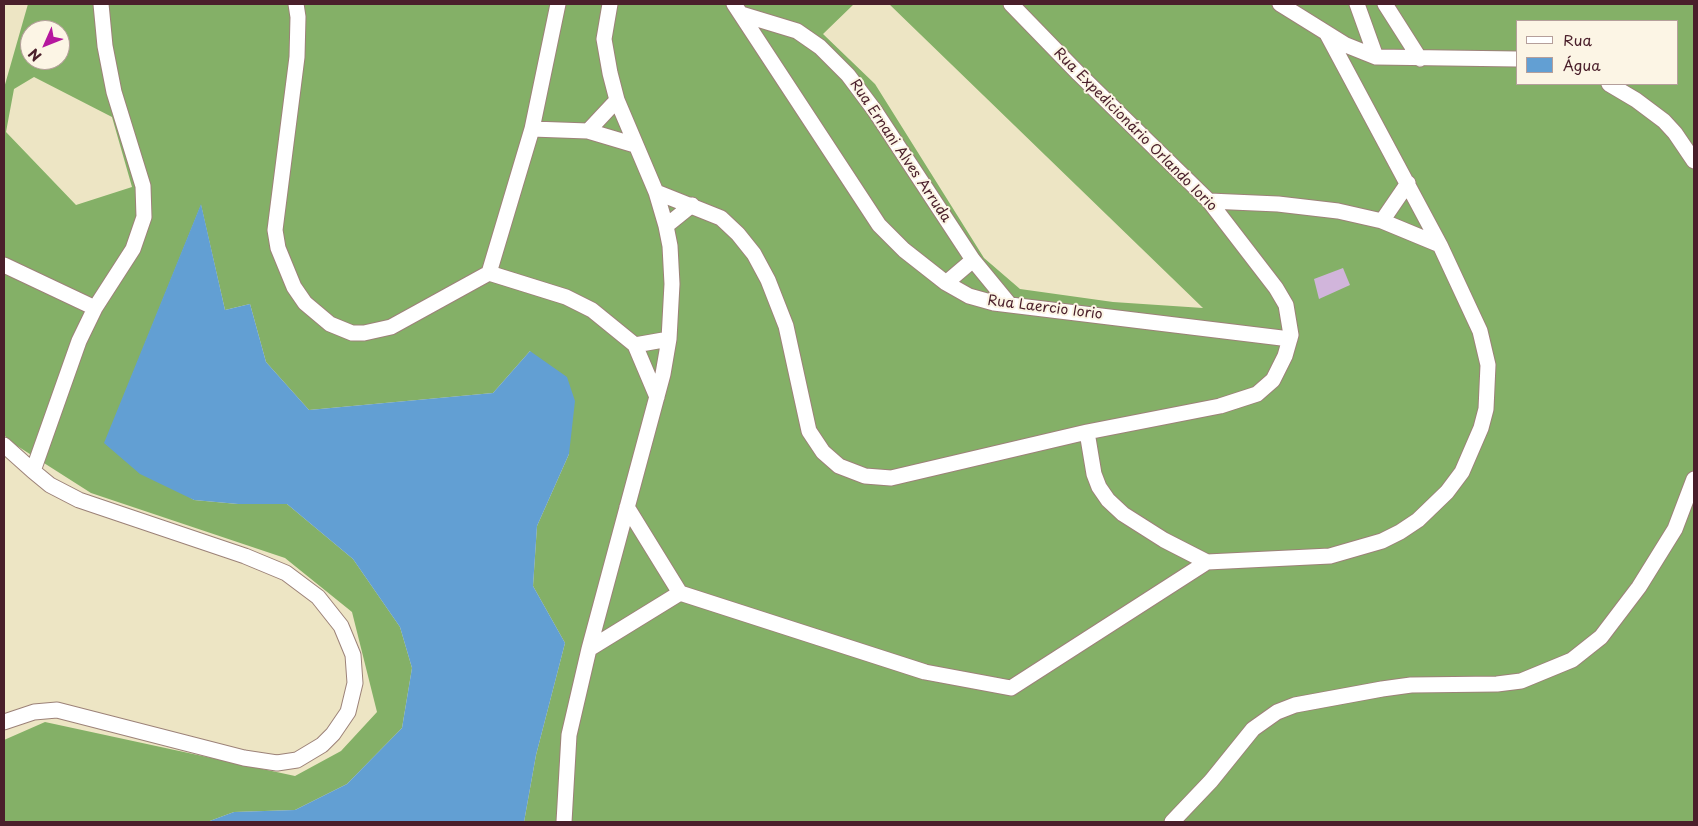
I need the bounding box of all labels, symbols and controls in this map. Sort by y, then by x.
north arrow [20,20,70,70]
legend [1516,20,1678,85]
text: Rua [1563,28,1592,51]
text: N [23,44,46,66]
street label: Rua Expedicionário Orlando Iorio [1050,45,1220,215]
text: Água [1563,53,1601,76]
street label: Rua Ernani Alves Arruda [846,76,954,226]
street label: Rua Laercio Iorio [986,293,1104,323]

